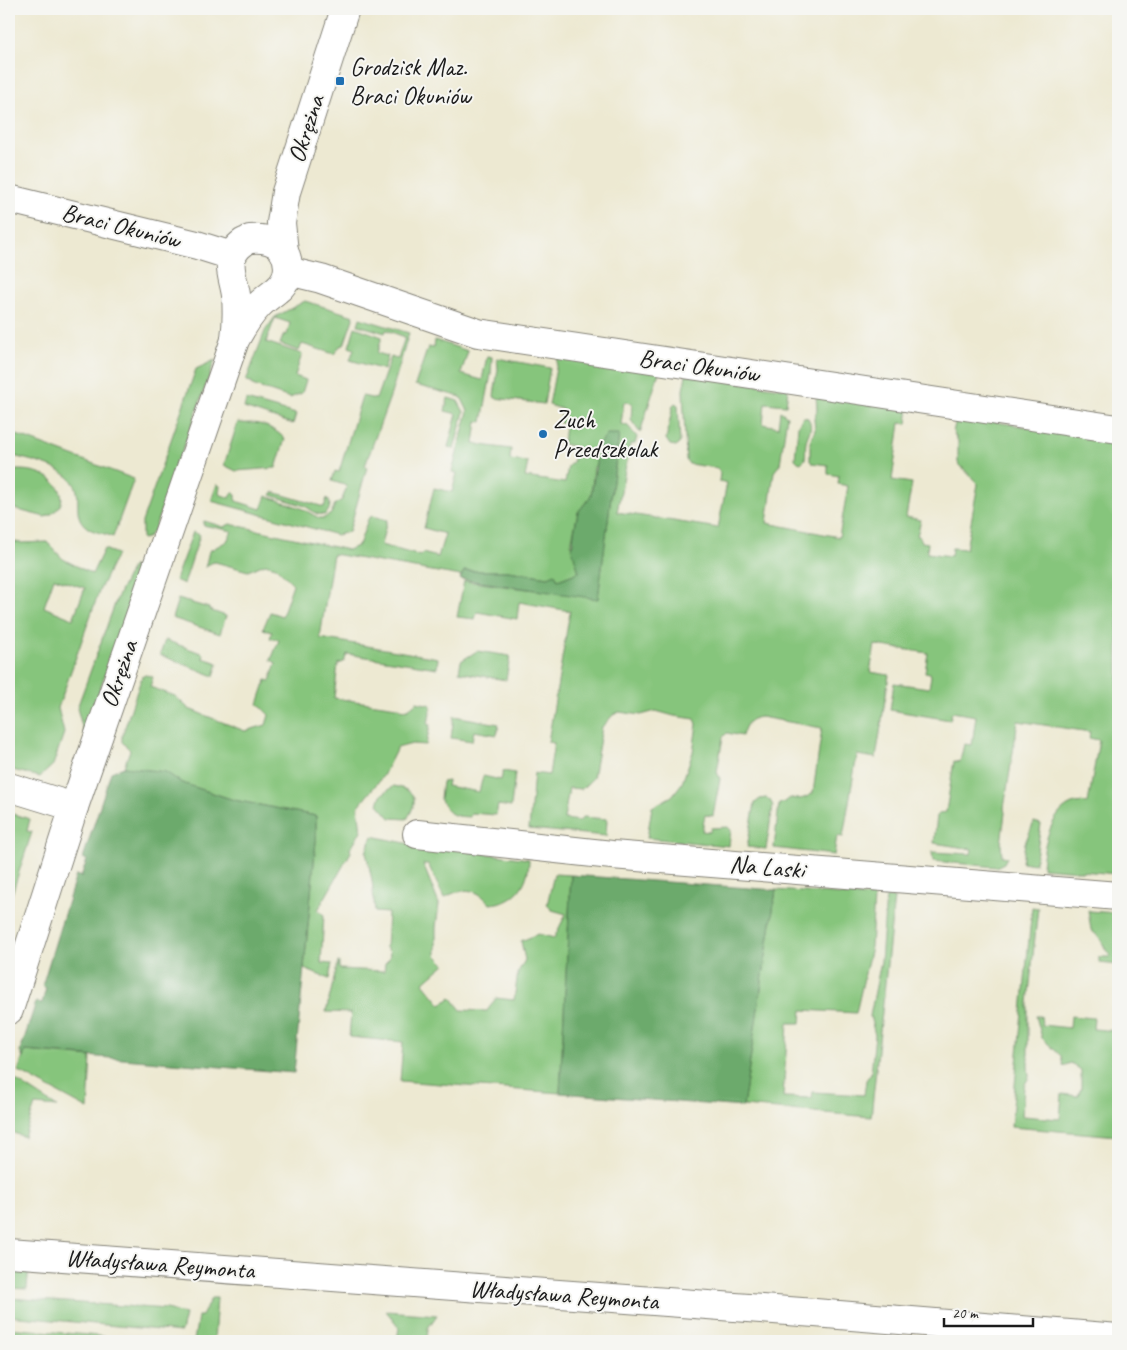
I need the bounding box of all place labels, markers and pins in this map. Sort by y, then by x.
place label: Grodzisk Maz. Braci Okuniów [350,51,473,112]
marker: Grodzisk Maz. Braci Okuniów [334,75,346,87]
place label: Zuch Przedszkolak [553,404,659,465]
marker: Zuch Przedszkolak [537,428,549,440]

